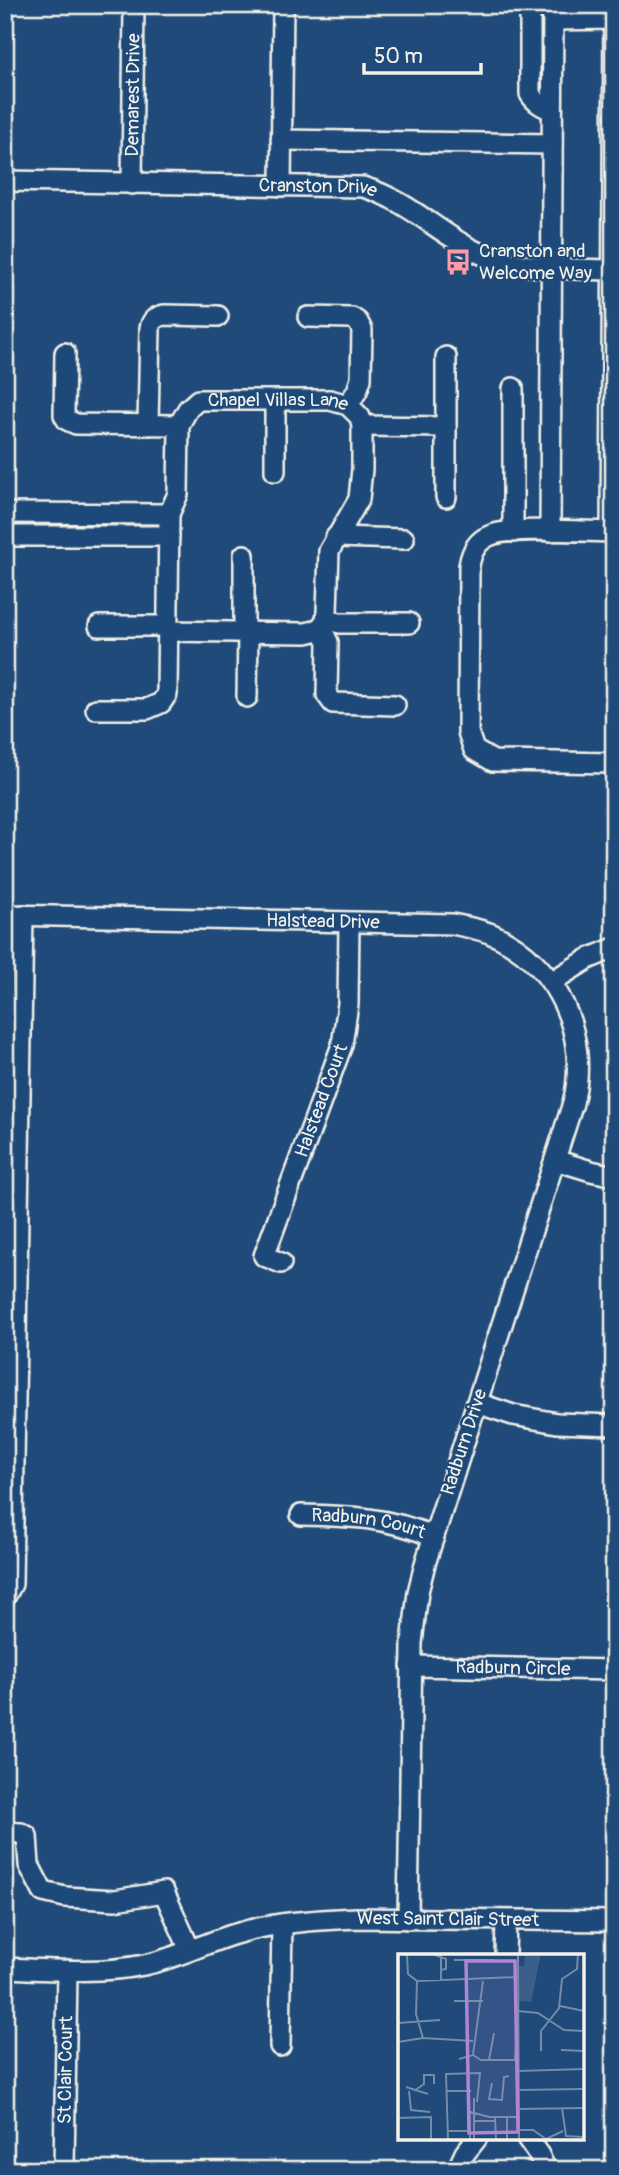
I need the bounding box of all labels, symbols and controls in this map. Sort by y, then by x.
street label: Demarest Drive [120,32,146,157]
scale bar [364,32,481,76]
text: 50 m [374,43,423,70]
street label: Cranston Drive [258,173,381,203]
place label: Cranston and Welcome Way [479,239,592,285]
bus stop icon: Cranston and Welcome Way [443,247,473,277]
street label: Chapel Villas Lane [208,388,352,417]
street label: Halstead Drive [266,908,381,935]
street label: Halstead Court [290,1040,353,1161]
street label: Radburn Drive [436,1385,493,1498]
street label: Radburn Court [311,1503,429,1544]
street label: Radburn Circle [455,1655,571,1681]
street label: West Saint Clair Street [357,1906,540,1932]
inset map [398,1954,584,2140]
street label: St Clair Court [53,2015,78,2124]

